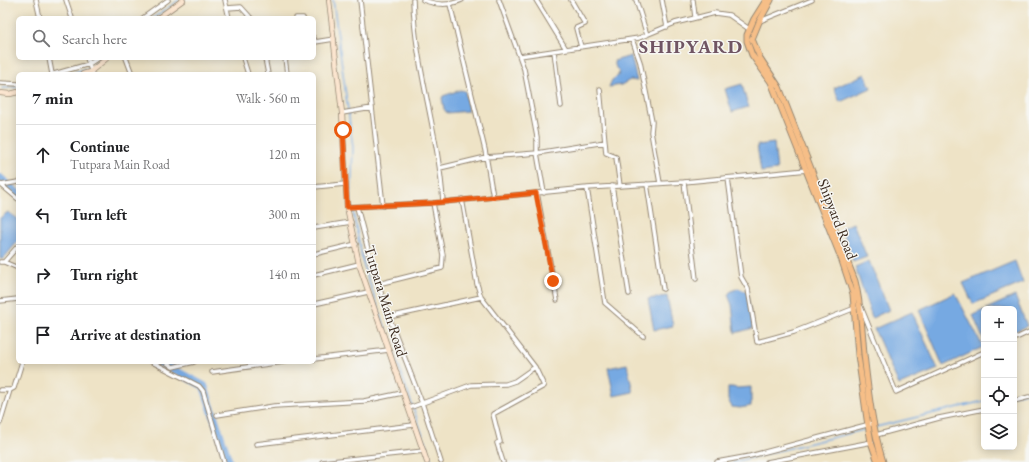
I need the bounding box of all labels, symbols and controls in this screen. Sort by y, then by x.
search box [16,16,316,60]
icon: search [30,27,52,49]
text: Search here [62,29,127,48]
district label: SHIPYARD [639,34,743,59]
text: 7 min [32,87,73,109]
text: Walk · 560 m [236,90,300,107]
route start [334,121,352,139]
text: Continue [70,137,130,156]
icon: ahead [32,144,54,166]
text: 120 m [269,146,300,163]
text: Tutpara Main Road [70,156,170,173]
street label: Shipyard Road [814,176,862,263]
icon: left [32,204,54,226]
text: Turn left [70,205,127,224]
text: 300 m [269,206,300,223]
street label: Tutpara Main Road [360,243,412,359]
icon: right [32,264,54,286]
text: Turn right [70,265,138,284]
text: 140 m [269,266,300,283]
route end [544,272,562,290]
map controls [981,306,1017,450]
button: + [981,306,1017,342]
icon: arrive [32,324,54,346]
text: Arrive at destination [70,325,201,344]
button: − [981,342,1017,378]
button: locate [981,378,1017,414]
button: layers [981,414,1017,450]

